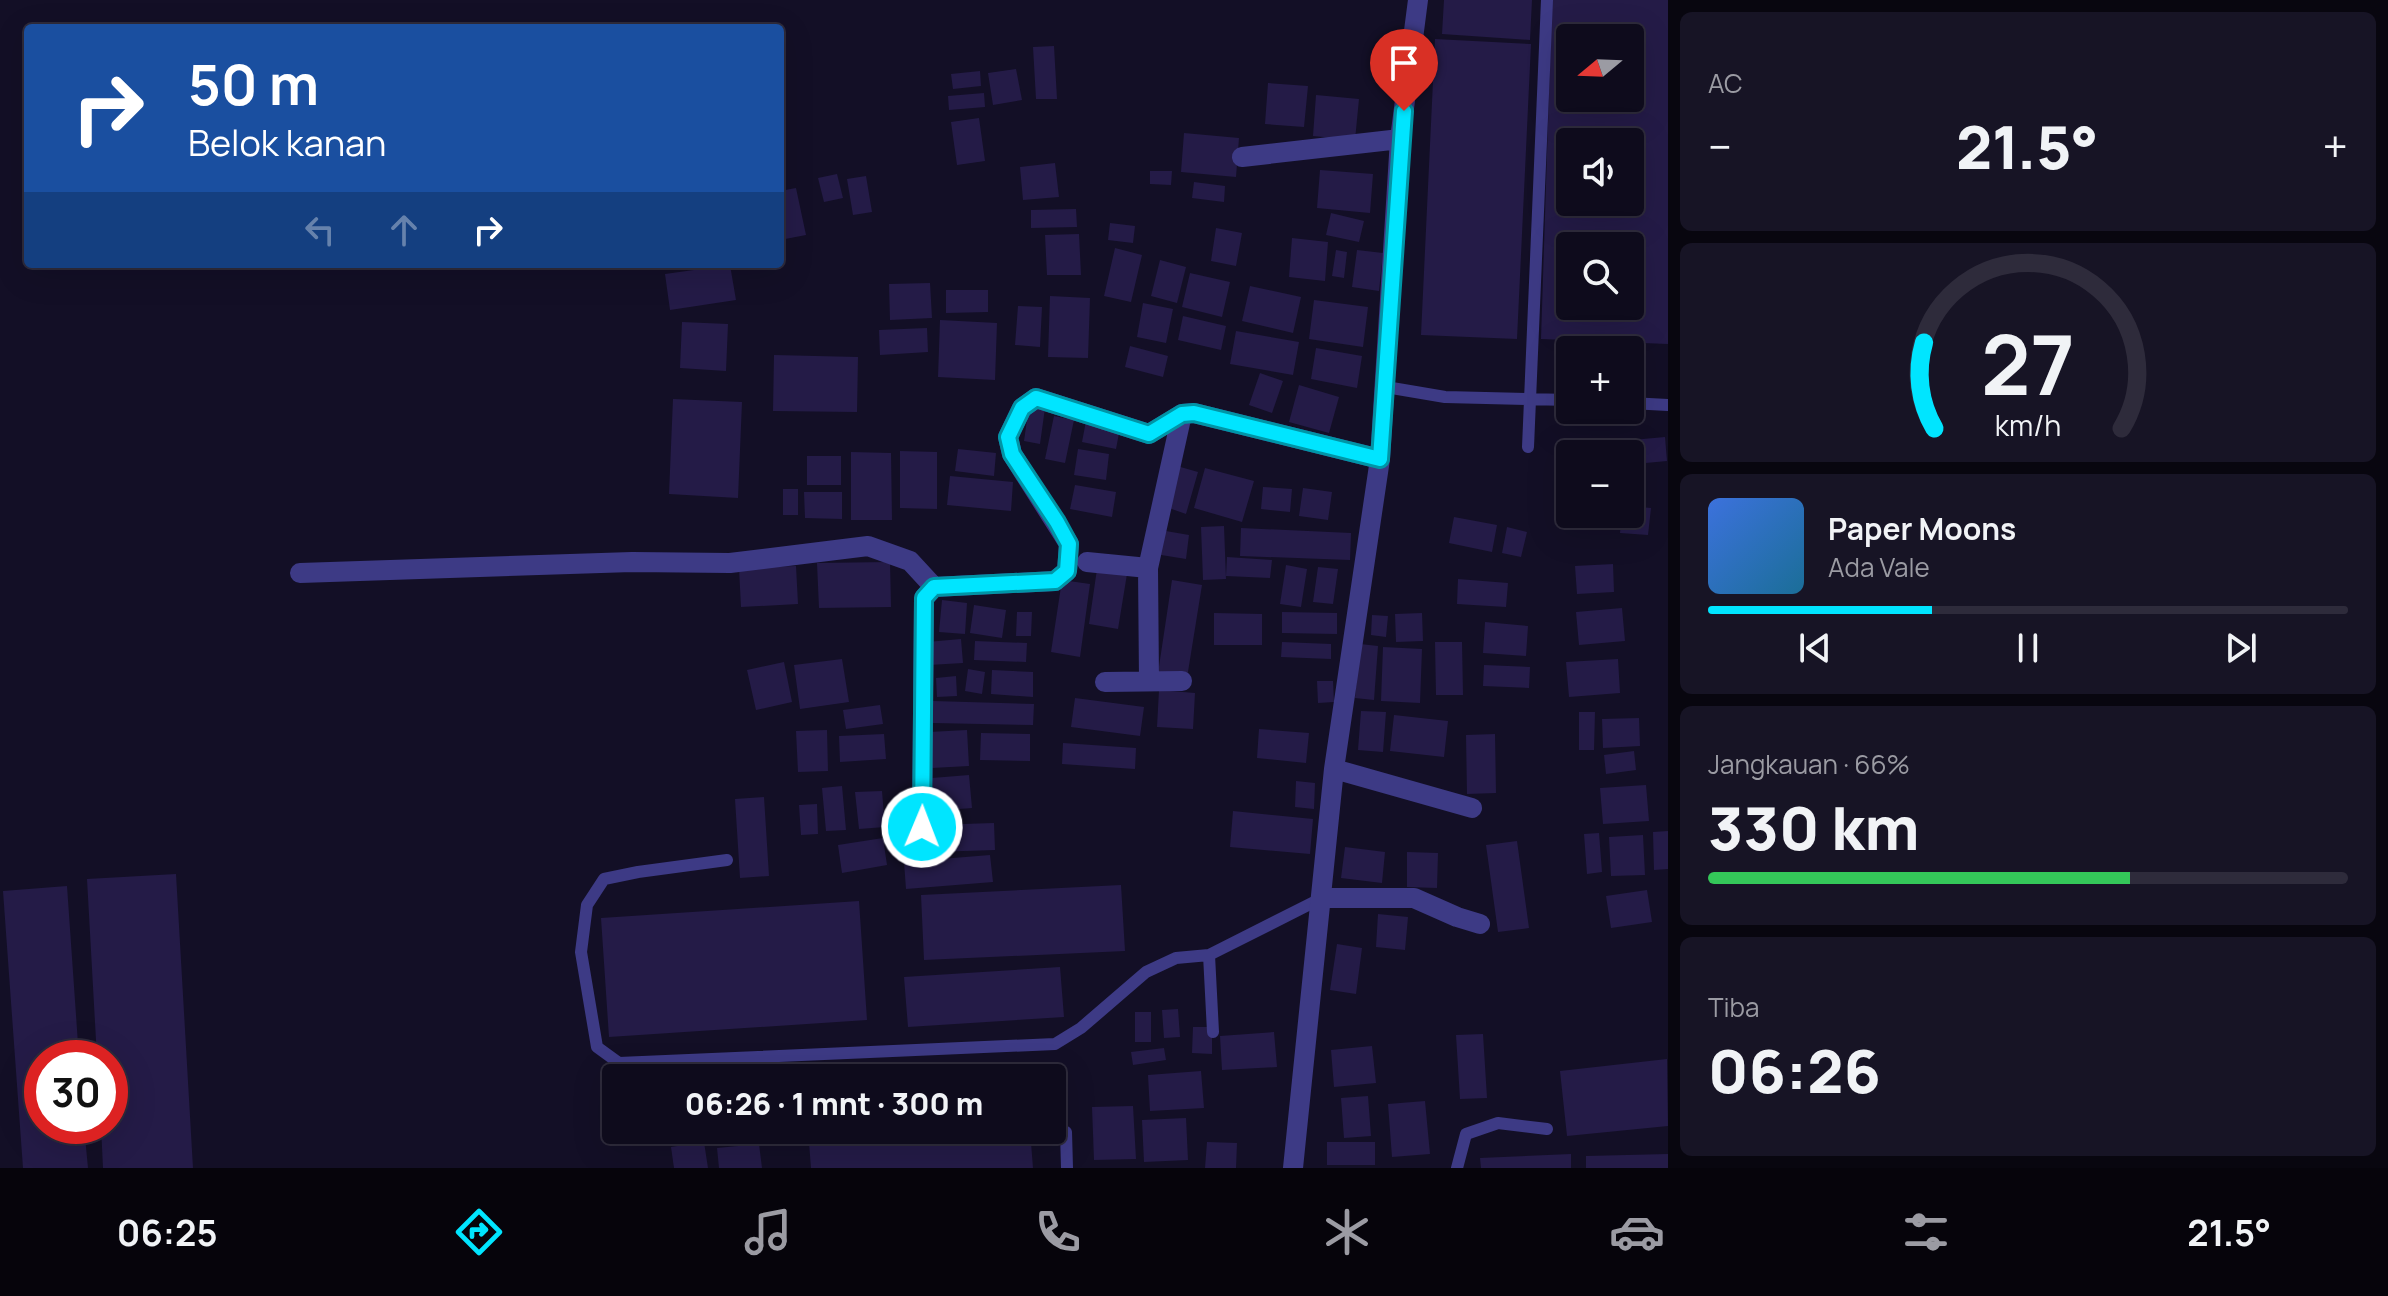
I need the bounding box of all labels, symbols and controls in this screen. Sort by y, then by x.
north arrow [1556,24,1644,112]
map controls [1556,24,1644,528]
pin [1370,29,1438,111]
icon: arrive [1382,41,1426,85]
text: 50 m [188,45,319,122]
icon: right [56,56,160,160]
text: AC [1708,65,1743,101]
text: 21.5° [1956,105,2099,187]
text: − [1708,116,1732,176]
text: + [2323,116,2348,176]
text: Belok kanan [188,118,387,167]
button: sound [1556,128,1644,216]
icon: left [298,208,342,252]
icon: ahead [382,208,426,252]
icon: right [466,208,510,252]
button: search [1556,232,1644,320]
text: 27 [1981,305,2075,419]
button: + [1556,336,1644,424]
text: km/h [1995,406,2061,445]
button: − [1556,440,1644,528]
text: Paper Moons [1828,508,2016,549]
text: Ada Vale [1828,549,1930,585]
icon: previous [1793,626,1837,670]
icon: pause [2006,626,2050,670]
icon: next [2219,626,2263,670]
text: Jangkauan · 66% [1708,746,1910,782]
position arrow [880,785,964,869]
text: 330 km [1708,786,1919,868]
text: Tiba [1708,989,1759,1025]
text: 06:26 [1708,1029,1881,1111]
speed limit sign: 30 [24,1040,128,1144]
text: 06:26 · 1 mnt · 300 m [685,1083,983,1124]
icon: directions [451,1204,507,1260]
icon: music [740,1204,796,1260]
icon: phone [1030,1204,1086,1260]
icon: climate [1319,1204,1375,1260]
icon: car [1609,1204,1665,1260]
icon: filters [1898,1204,1954,1260]
text: 06:25 [117,1208,218,1257]
text: 21.5° [2187,1208,2271,1257]

